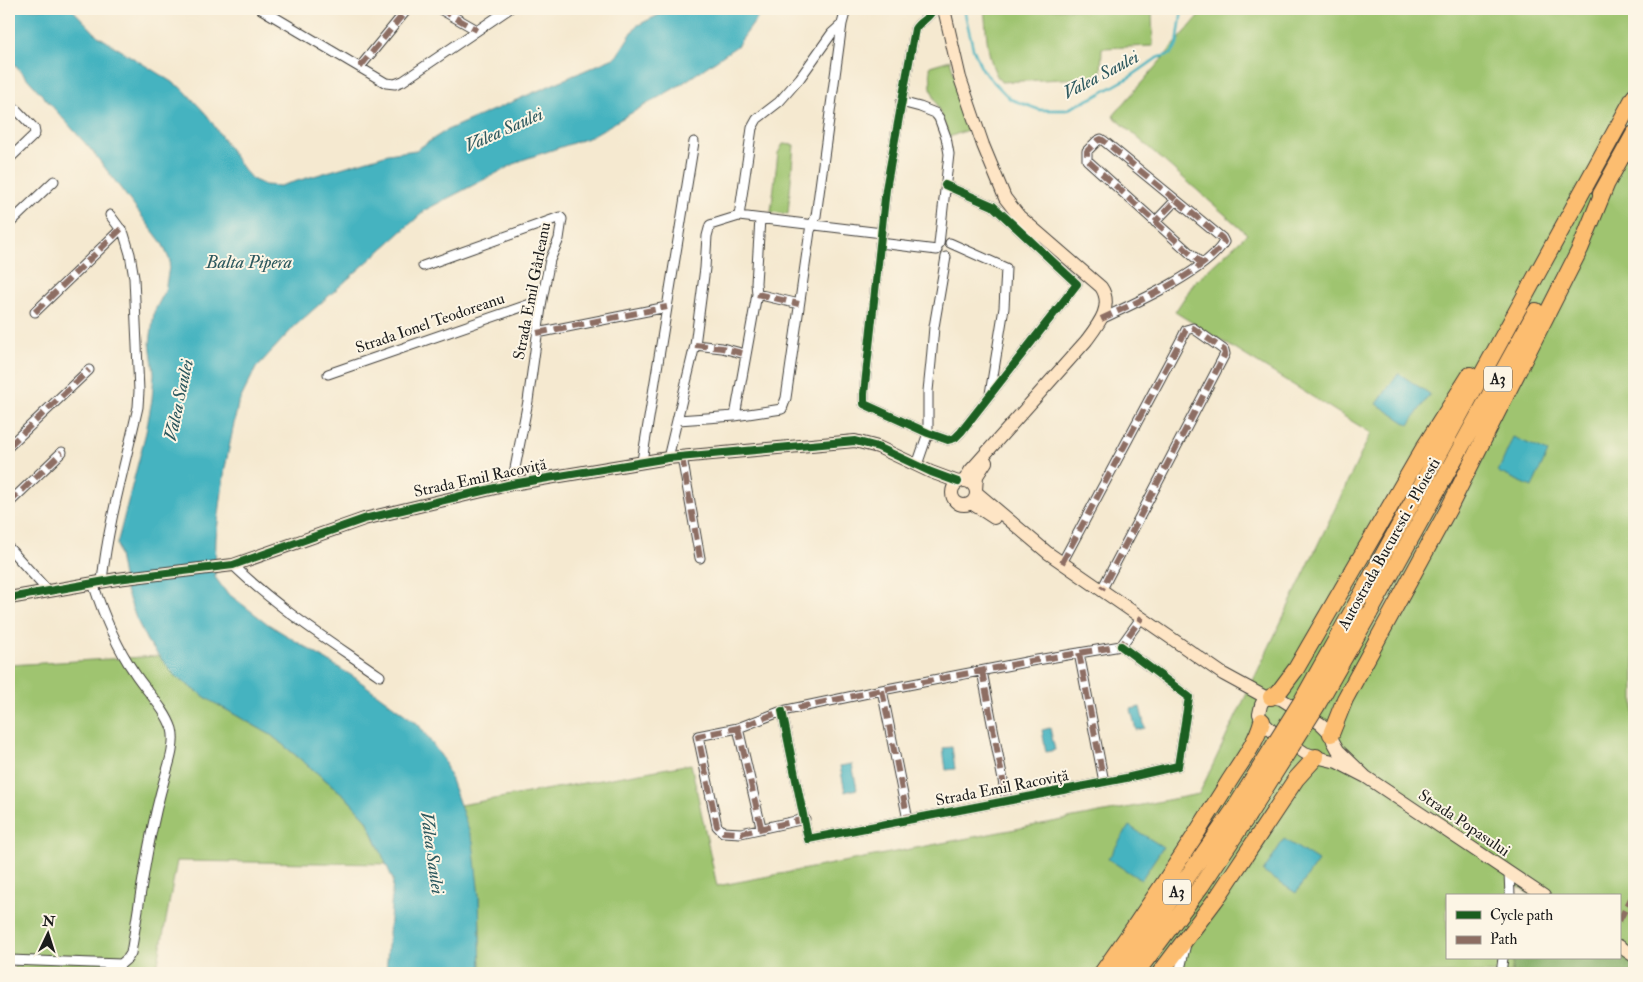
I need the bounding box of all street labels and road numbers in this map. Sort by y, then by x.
street label: Strada Emil Gârleanu [509,221,555,361]
street label: Strada Ionel Teodoreanu [353,288,507,358]
road number: A3 [1484,366,1512,392]
street label: Strada Emil Racoviță [412,454,549,502]
street label: Autostrada Bucuresti - Ploiesti [1333,455,1445,634]
street label: Strada Emil Racoviță [934,765,1071,811]
street label: Strada Popasului [1414,785,1514,862]
road number: A3 [1163,880,1191,904]

